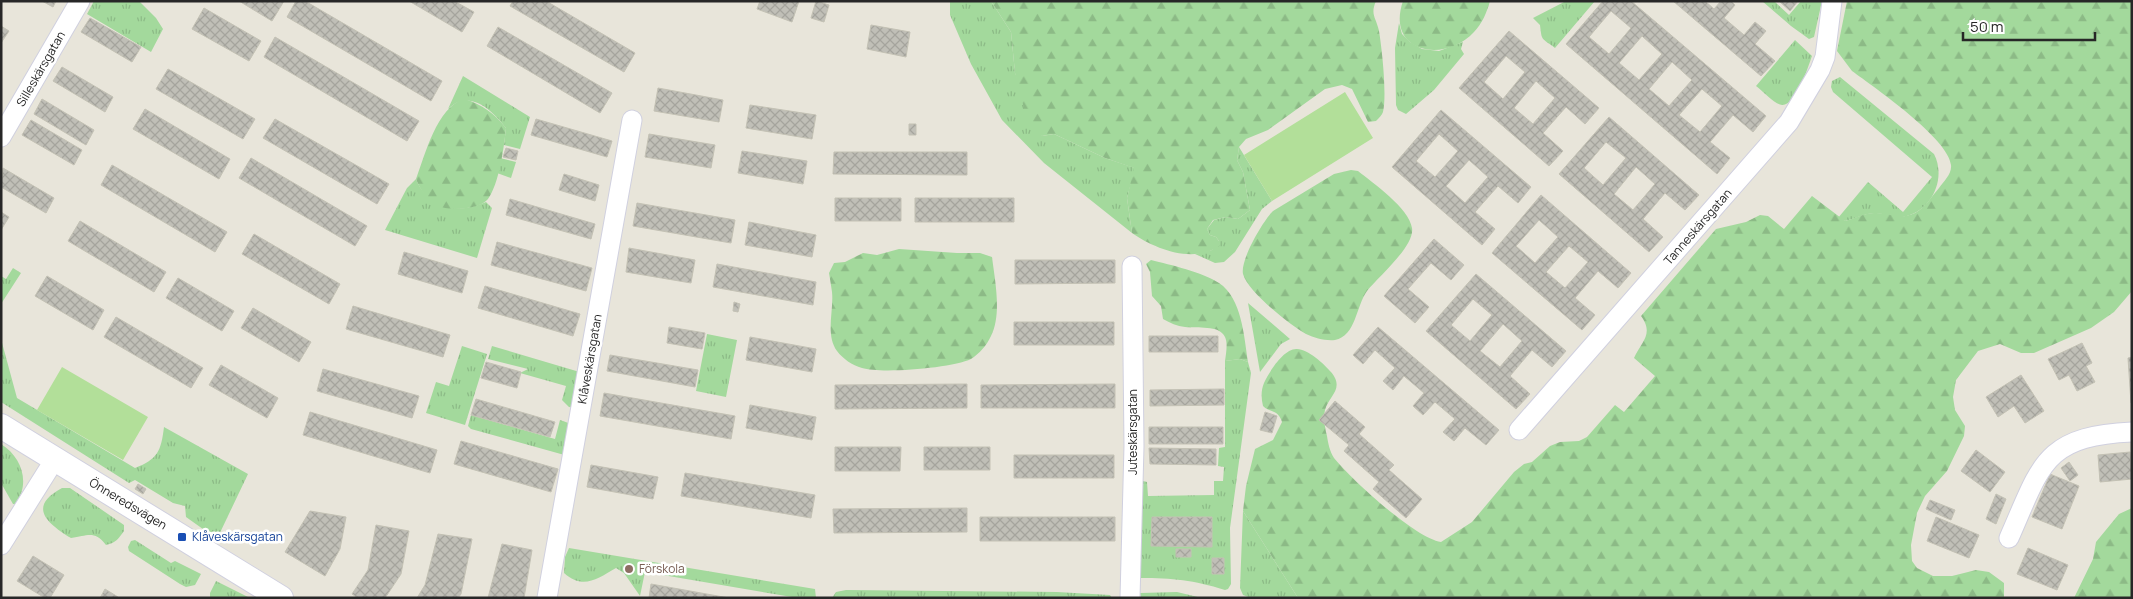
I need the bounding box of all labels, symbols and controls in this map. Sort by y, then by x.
scale bar [1963,10,2096,42]
text: 50 m [1970,16,2004,37]
street label: Silleskärsgatan [12,28,69,110]
street label: Tanneskärsgatan [1660,185,1735,268]
street label: Klåveskärsgatan [573,313,606,405]
street label: Juteskärsgatan [1124,389,1141,475]
street label: Önneredsvägen [86,474,170,533]
place label: Klåveskärsgatan [192,528,283,545]
marker: Klåveskärsgatan [176,531,188,543]
place label: Förskola [639,560,685,577]
marker: Förskola [623,563,635,575]

